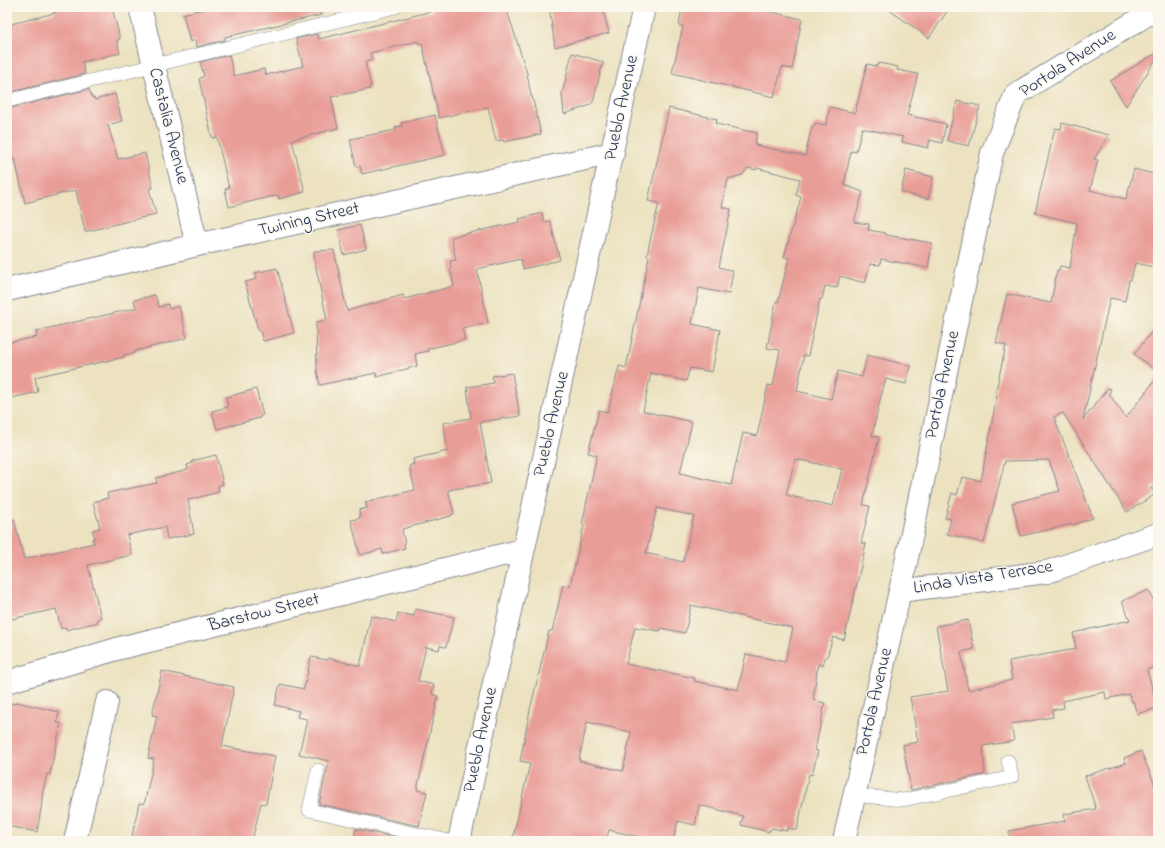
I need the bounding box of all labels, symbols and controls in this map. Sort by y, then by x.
street label: Portola Avenue [1015,23,1122,105]
street label: Pueblo Avenue [598,52,646,163]
street label: Castalia Avenue [141,65,195,188]
street label: Twining Street [256,196,362,245]
street label: Portola Avenue [919,327,967,442]
street label: Pueblo Avenue [527,368,577,479]
street label: Linda Vista Terrace [912,554,1055,602]
street label: Barstow Street [205,587,322,640]
street label: Portola Avenue [850,644,900,759]
street label: Pueblo Avenue [457,684,505,795]

